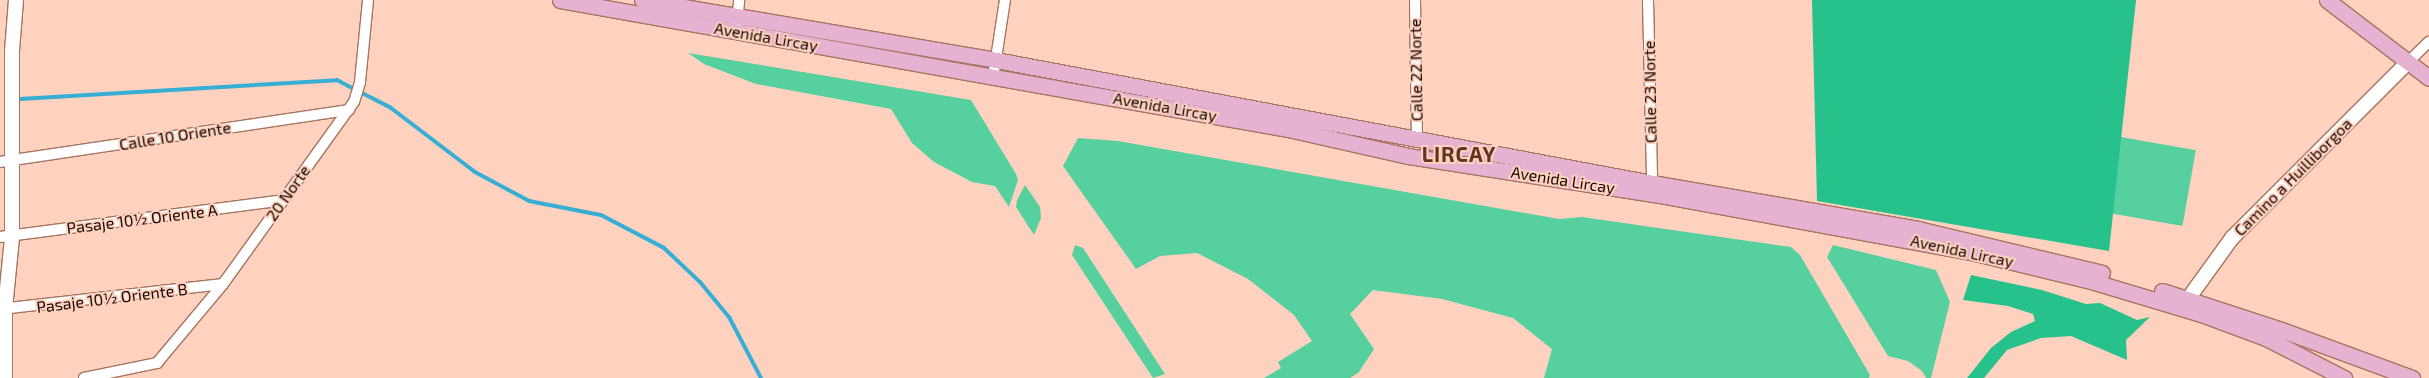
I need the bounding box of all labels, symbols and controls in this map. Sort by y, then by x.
street label: Avenida Lircay [713,18,819,56]
street label: Calle 22 Norte [1406,19,1426,121]
street label: Calle 23 Norte [1640,41,1660,143]
street label: Avenida Lircay [1112,88,1218,126]
street label: Camino a Huilliborgoa [2230,114,2356,240]
street label: Calle 10 Oriente [118,118,232,154]
district label: LIRCAY [1421,141,1497,167]
street label: 20 Norte [262,161,314,225]
street label: Avenida Lircay [1510,162,1616,198]
street label: Pasaje 10½ Oriente A [65,200,219,238]
street label: Avenida Lircay [1909,231,2015,271]
street label: Pasaje 10½ Oriente B [35,279,189,317]

